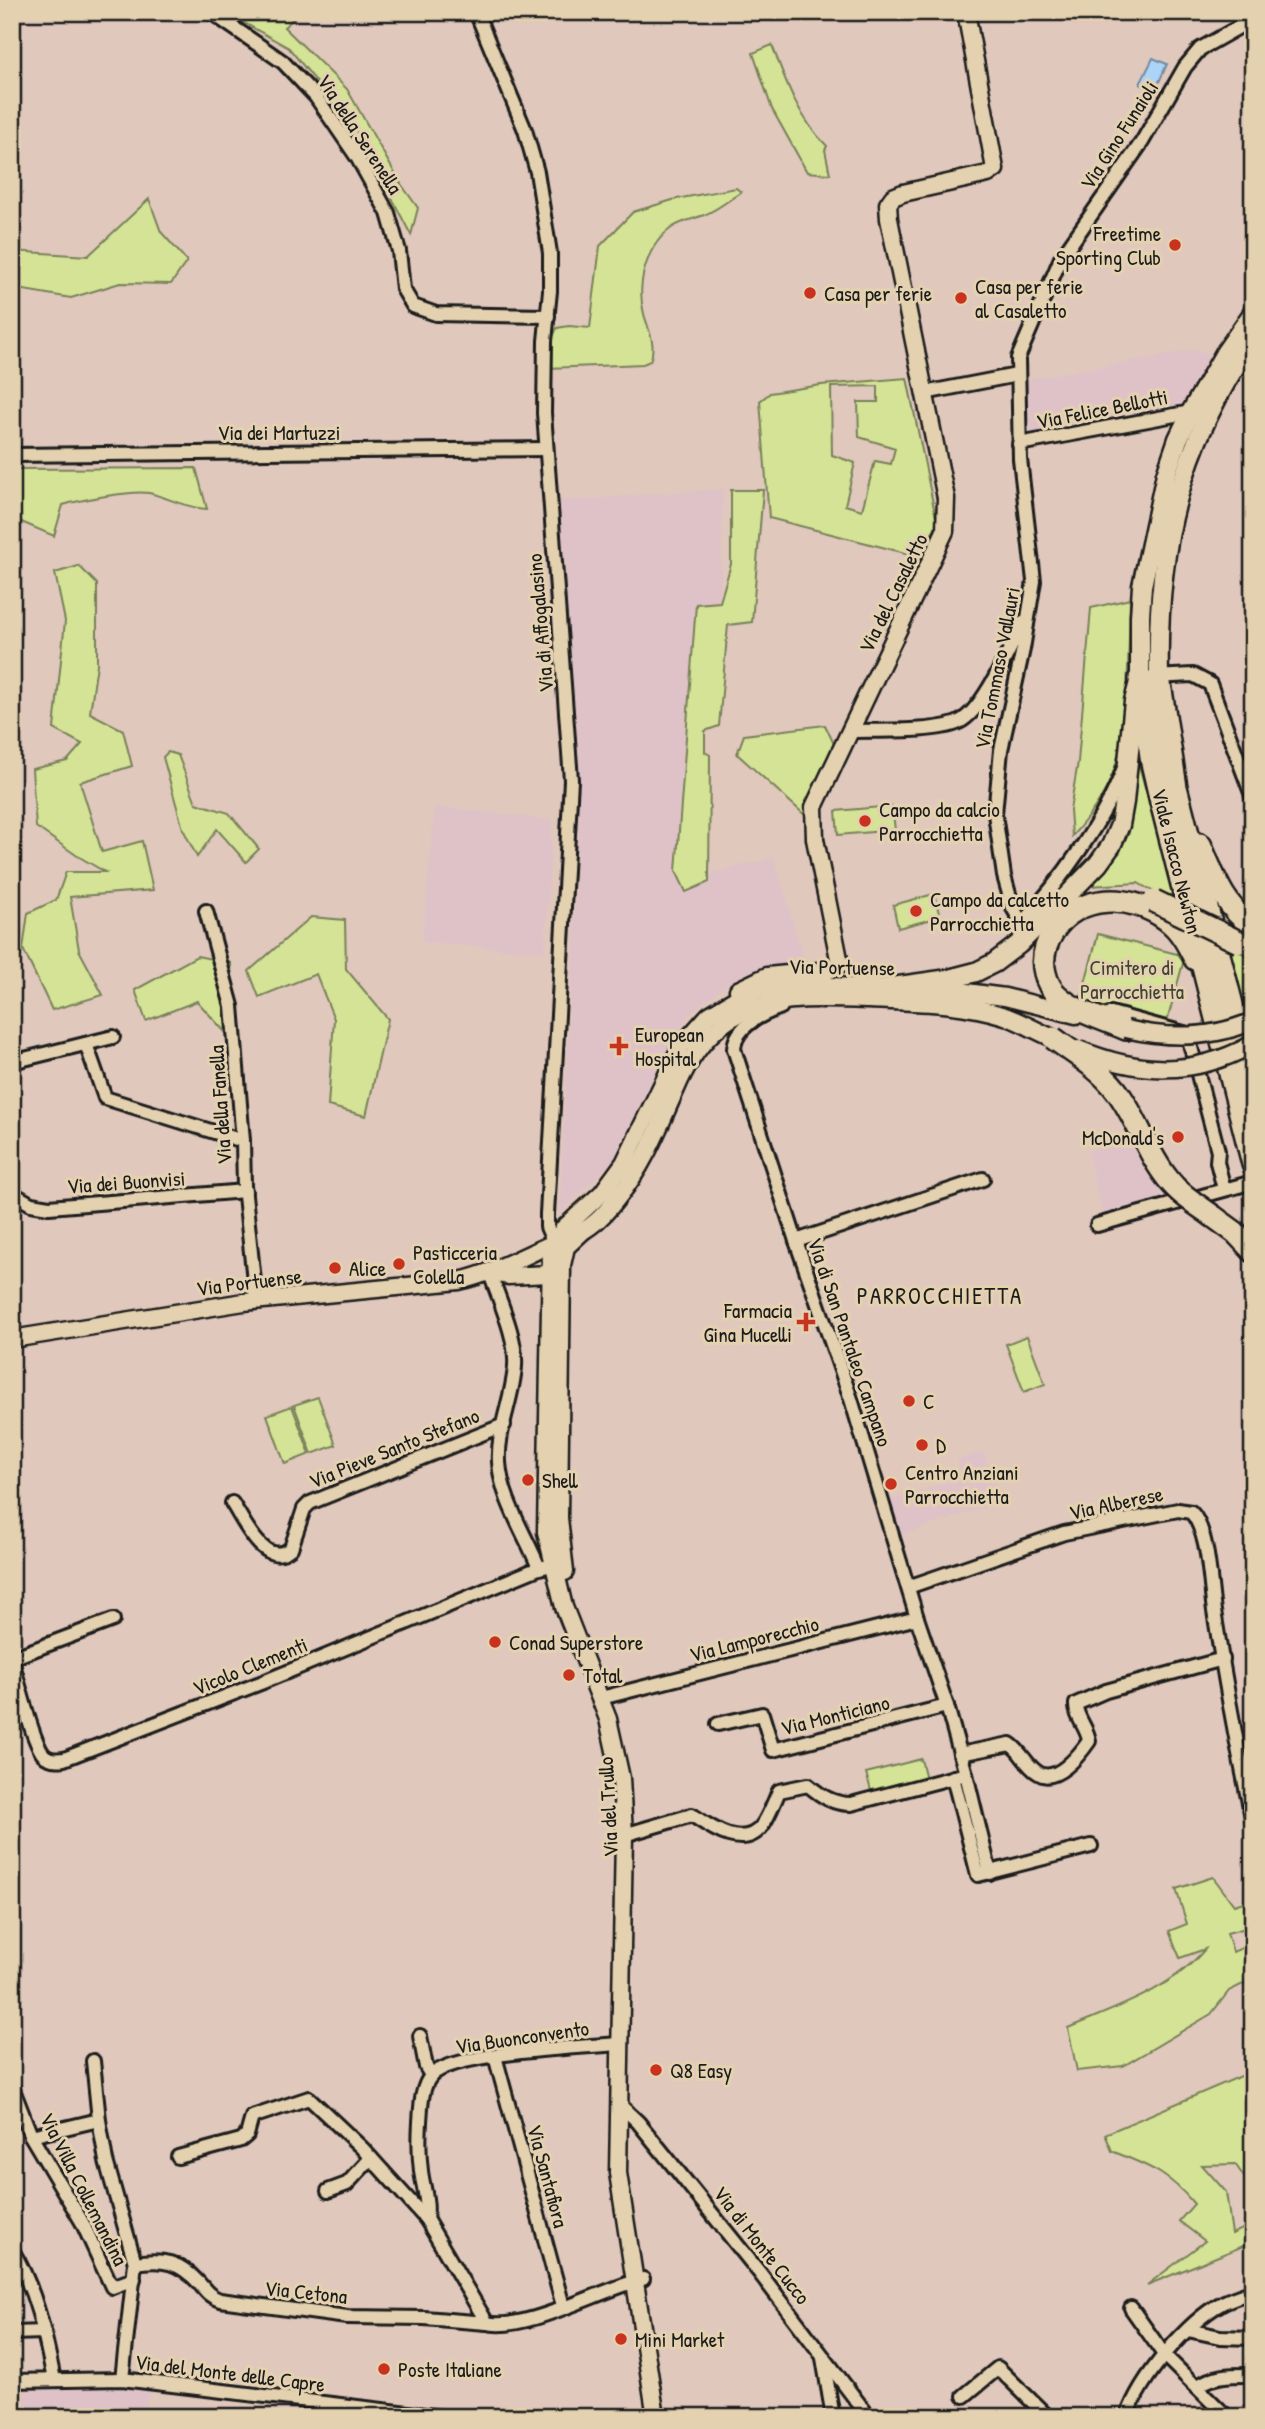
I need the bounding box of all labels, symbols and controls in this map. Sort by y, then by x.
street label: Via della Serenella [310,68,410,200]
street label: Via Gino Funaioli [1073,75,1165,195]
place label: Freetime Sporting Club [1056,219,1161,272]
marker: Freetime Sporting Club [1167,237,1183,253]
place label: Casa per ferie al Casaletto [975,272,1083,325]
place label: Casa per ferie [824,279,932,308]
marker: Casa per ferie [802,285,818,301]
marker: Casa per ferie al Casaletto [953,290,969,306]
street label: Via Felice Bellotti [1034,382,1170,436]
street label: Via dei Martuzzi [218,418,340,447]
street label: Via del Casaletto [852,528,934,658]
street label: Via di Affogalasino [519,552,561,694]
street label: Via Tommaso Vallauri [967,584,1027,752]
street label: Viale Isacco Newton [1145,785,1209,937]
place label: Campo da calcio Parrocchietta [879,795,1000,848]
marker: Campo da calcio Parrocchietta [857,813,873,829]
place label: Campo da calcetto Parrocchietta [930,885,1069,938]
marker: Campo da calcetto Parrocchietta [908,903,924,919]
street label: Via Portuense [789,952,895,982]
park label: Cimitero di Parrocchietta [1080,953,1184,1006]
place label: European Hospital [635,1020,704,1073]
marker: European Hospital [609,1036,629,1056]
street label: Via della Fanella [201,1044,239,1166]
place label: McDonald's [1082,1123,1164,1152]
marker: McDonald's [1170,1129,1186,1145]
street label: Via dei Buonvisi [66,1163,186,1201]
street label: Via di San Pantaleo Campano [801,1234,899,1450]
place label: Pasticceria Colella [413,1238,497,1291]
place label: Alice [349,1254,386,1283]
marker: Pasticceria Colella [391,1256,407,1272]
marker: Alice [327,1260,343,1276]
street label: Via Portuense [195,1261,303,1303]
district label: PARROCCHIETTA [857,1280,1023,1311]
place label: Farmacia Gina Mucelli [704,1296,792,1349]
marker: Farmacia Gina Mucelli [798,1314,814,1330]
place label: C [923,1387,935,1416]
marker: C [901,1393,917,1409]
street label: Via Pieve Santo Stefano [305,1401,483,1495]
place label: D [936,1431,946,1460]
marker: D [914,1437,930,1453]
place label: Centro Anziani Parrocchietta [905,1458,1019,1511]
place label: Shell [542,1466,579,1495]
marker: Shell [520,1472,536,1488]
marker: Centro Anziani Parrocchietta [883,1476,899,1492]
street label: Via Alberese [1066,1479,1166,1527]
street label: Via Lamporecchio [686,1609,822,1669]
place label: Conad Superstore [509,1628,643,1657]
street label: Vicolo Clementi [188,1630,312,1702]
marker: Conad Superstore [487,1634,503,1650]
place label: Total [583,1661,623,1690]
marker: Total [561,1667,577,1683]
street label: Via Monticiano [778,1688,892,1742]
street label: Via del Trullo [591,1756,625,1858]
street label: Via Buonconvento [453,2013,591,2061]
place label: Q8 Easy [670,2056,732,2085]
marker: Q8 Easy [648,2062,664,2078]
street label: Via Villa Collemandina [33,2107,135,2271]
street label: Via Santafiora [520,2121,576,2231]
street label: Via di Monte Cucco [707,2180,817,2310]
street label: Via Cetona [263,2273,349,2311]
place label: Mini Market [635,2325,725,2354]
marker: Mini Market [613,2331,629,2347]
street label: Via del Monte delle Capre [133,2347,327,2399]
place label: Poste Italiane [398,2355,502,2384]
marker: Poste Italiane [376,2361,392,2377]

